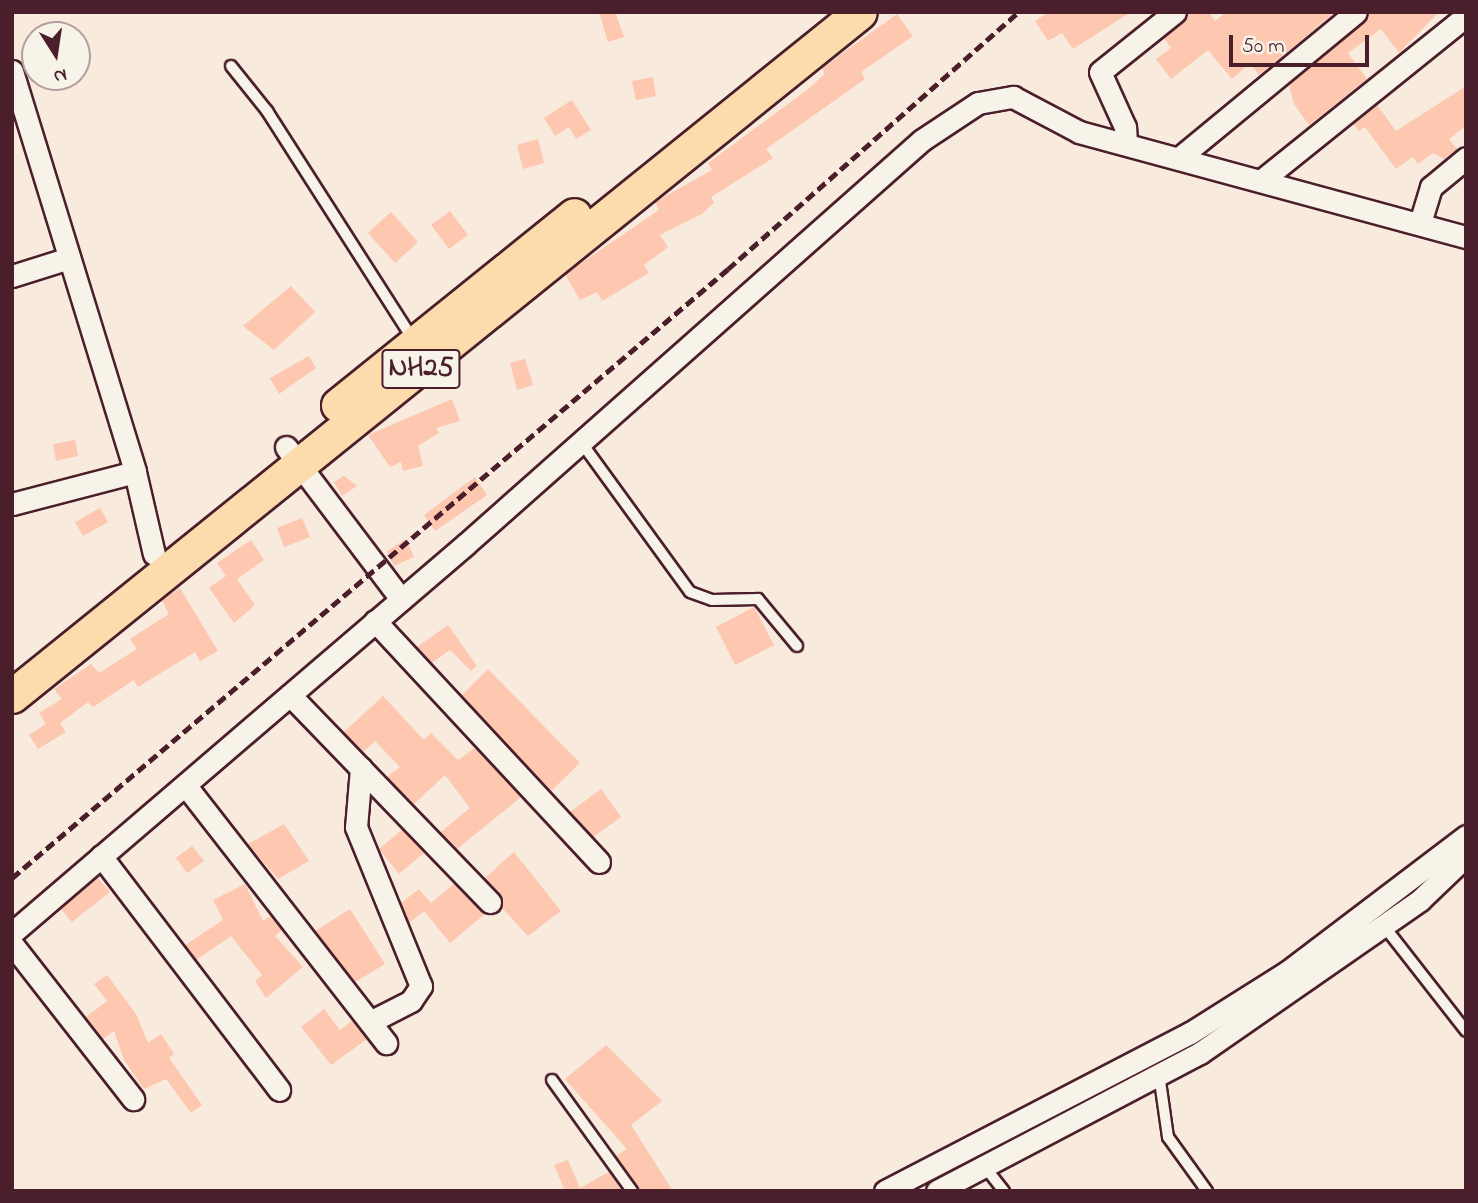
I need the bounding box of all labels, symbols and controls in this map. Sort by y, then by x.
north arrow [21,21,91,91]
scale bar [1233,21,1373,65]
text: 50 m [1242,32,1285,62]
text: N [51,61,69,90]
road number: NH25 [381,344,461,394]

